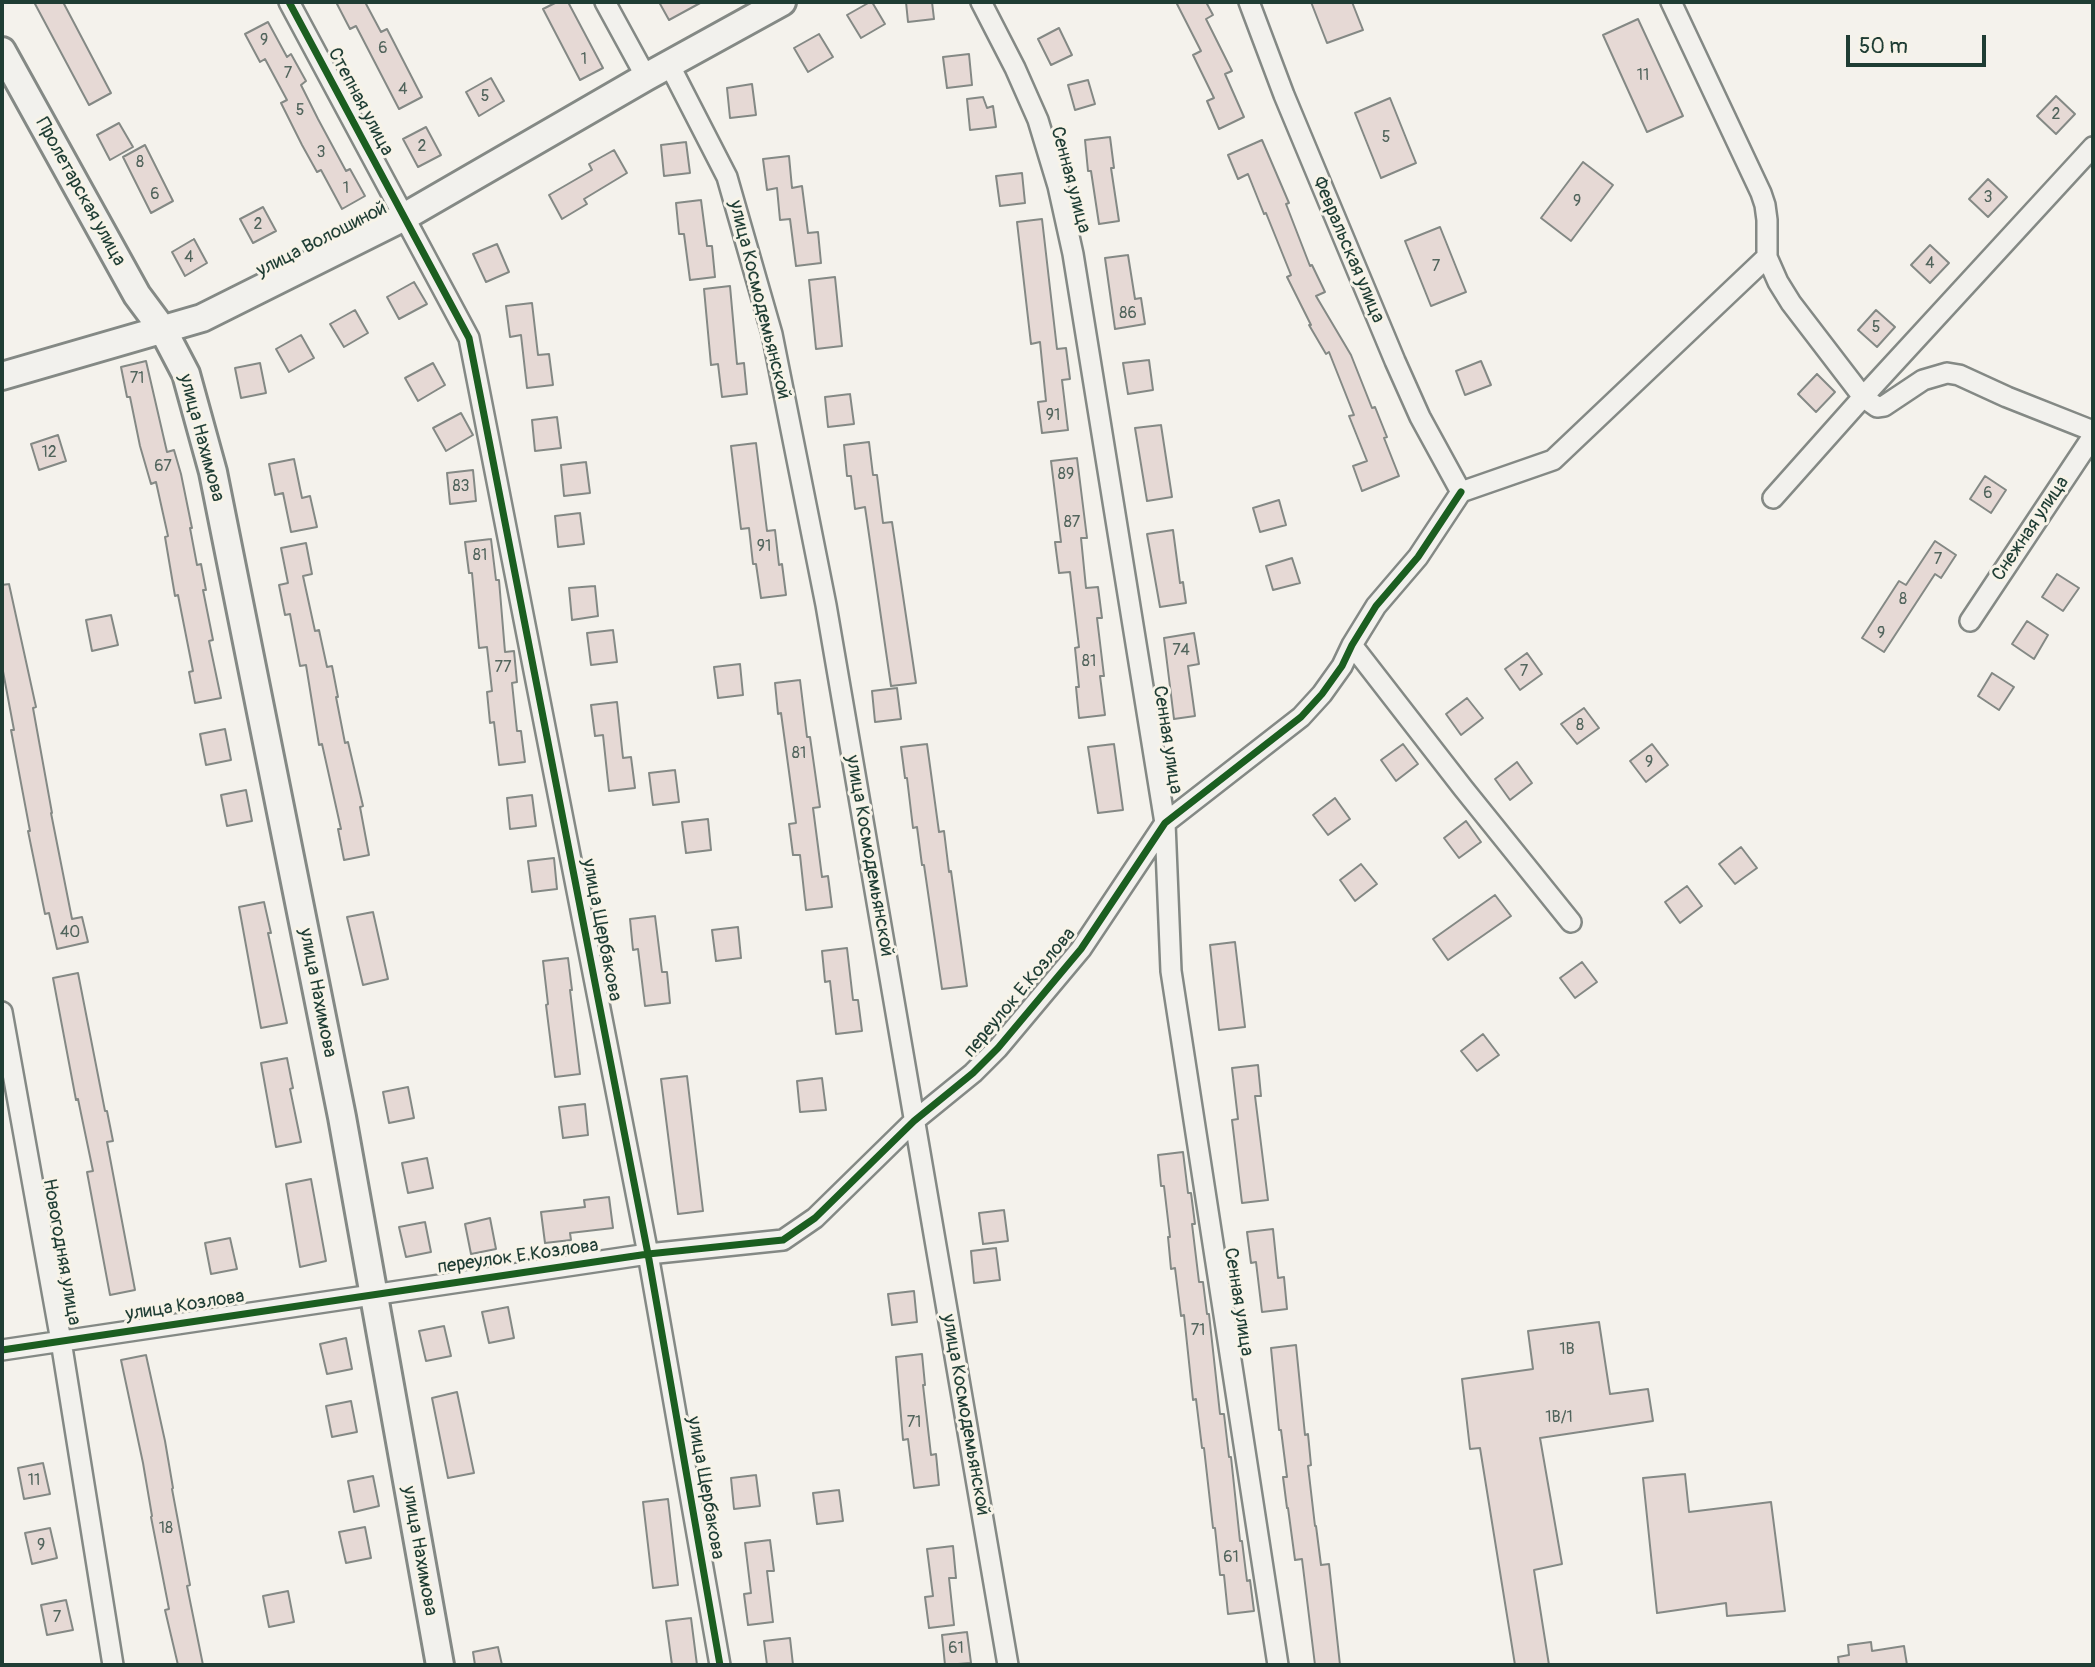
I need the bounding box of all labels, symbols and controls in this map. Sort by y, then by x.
scale bar [1850,21,1990,65]
house number: 9 [260,31,268,51]
text: 50 m [1859,33,1908,60]
house number: 6 [378,39,388,59]
street label: Степная улица [322,44,398,160]
house number: 1 [581,50,587,70]
house number: 7 [284,64,292,84]
house number: 11 [1637,66,1649,86]
house number: 4 [398,80,408,100]
house number: 5 [481,87,489,107]
house number: 5 [296,101,304,121]
house number: 2 [2052,105,2060,125]
street label: Пролетарская улица [30,114,130,270]
street label: Сенная улица [1045,124,1095,236]
house number: 5 [1382,128,1390,148]
house number: 2 [418,137,426,157]
house number: 3 [317,143,325,163]
house number: 8 [136,153,144,173]
street label: Февральская улица [1307,173,1389,327]
house number: 1 [343,179,349,199]
house number: 6 [150,185,160,205]
house number: 3 [1984,188,1992,208]
house number: 9 [1573,192,1581,212]
street label: улица Волошиной [253,197,391,283]
street label: улица Космодемьянской [723,198,795,402]
house number: 2 [254,215,262,235]
house number: 4 [184,248,194,268]
house number: 4 [1925,254,1935,274]
house number: 7 [1432,257,1440,277]
house number: 86 [1119,304,1137,324]
house number: 5 [1872,318,1880,338]
house number: 71 [130,369,144,389]
street label: улица Нахимова [173,372,229,504]
house number: 91 [1046,406,1060,426]
house number: 12 [41,443,57,463]
house number: 67 [154,457,172,477]
house number: 89 [1058,465,1074,485]
street label: Снежная улица [1988,472,2074,586]
house number: 83 [453,477,469,497]
house number: 6 [1983,484,1993,504]
house number: 87 [1064,513,1080,533]
house number: 91 [757,537,771,557]
house number: 81 [473,546,487,566]
house number: 7 [1934,550,1942,570]
house number: 8 [1899,590,1907,610]
house number: 9 [1877,624,1885,644]
house number: 74 [1172,641,1190,661]
house number: 81 [1082,652,1096,672]
house number: 77 [495,658,511,678]
house number: 7 [1520,662,1528,682]
street label: Сенная улица [1147,684,1187,796]
house number: 8 [1576,716,1584,736]
house number: 81 [792,744,806,764]
street label: улица Космодемьянской [840,753,898,959]
house number: 9 [1645,753,1653,773]
street label: улица Щербакова [576,857,626,1003]
house number: 40 [60,923,80,943]
street label: переулок Е.Козлова [959,924,1081,1062]
street label: улица Нахимова [293,926,341,1060]
street label: Новогодняя улица [37,1177,85,1327]
street label: переулок Е.Козлова [436,1234,600,1280]
street label: Сенная улица [1218,1246,1258,1358]
street label: улица Козлова [124,1285,246,1327]
street label: улица Космодемьянской [936,1312,994,1518]
house number: 71 [1191,1321,1205,1341]
house number: 1В [1559,1340,1575,1360]
house number: 1В/1 [1545,1408,1573,1428]
house number: 71 [907,1413,921,1433]
street label: улица Щербакова [681,1415,729,1561]
house number: 11 [28,1471,40,1491]
street label: улица Нахимова [396,1484,442,1618]
house number: 18 [159,1519,173,1539]
house number: 9 [37,1536,45,1556]
house number: 61 [1223,1548,1239,1568]
house number: 7 [53,1608,61,1628]
house number: 61 [948,1639,964,1659]

